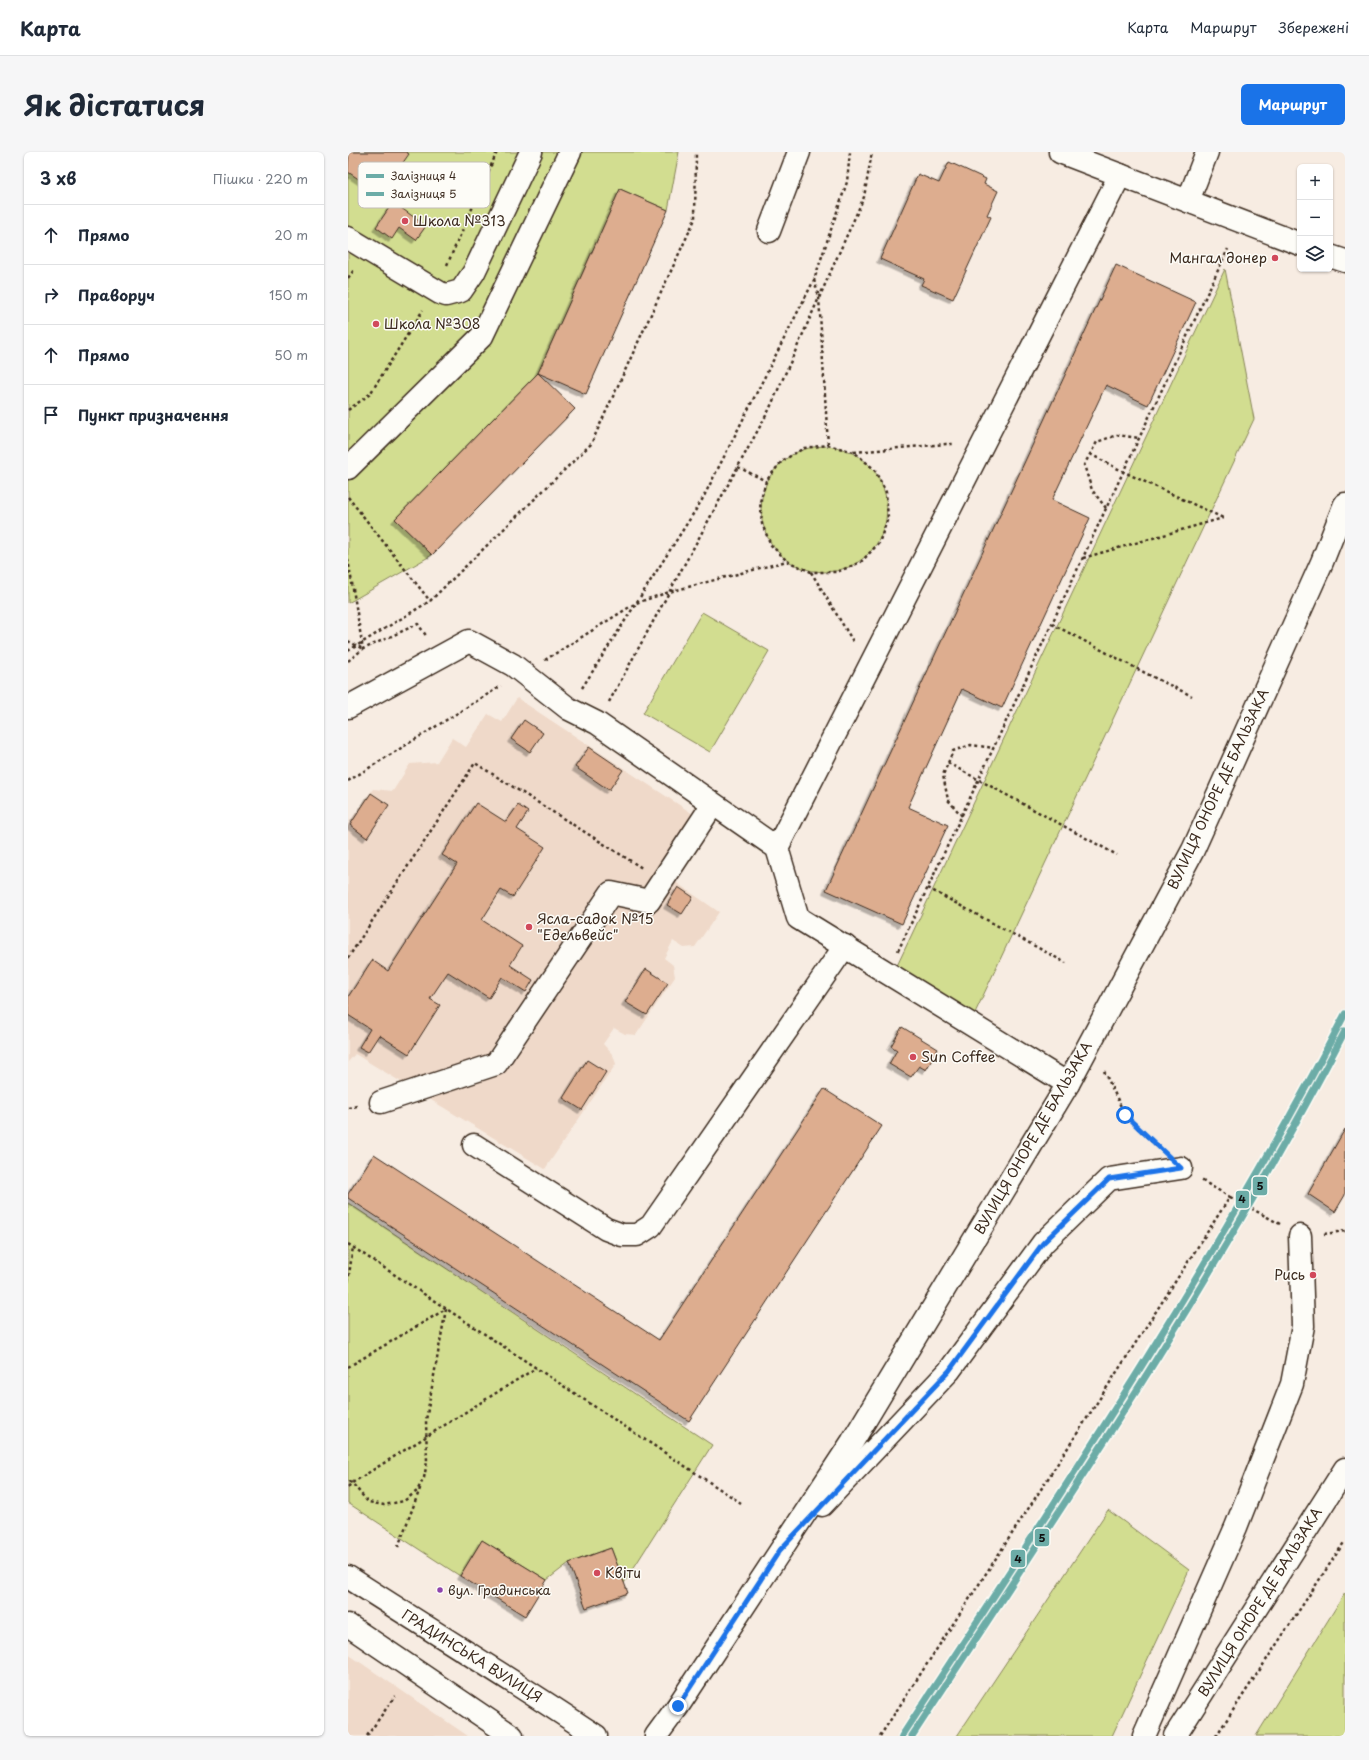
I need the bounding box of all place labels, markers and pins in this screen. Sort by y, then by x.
place label: Школа №313 [413,210,506,231]
marker: Школа №313 [400,216,410,226]
place label: Мангал донер [1169,247,1267,268]
marker: Мангал донер [1270,253,1280,263]
place label: Школа №308 [384,313,481,334]
marker: Школа №308 [371,319,381,329]
place label: Ясла-садок №15 "Едельвейс" [537,908,654,945]
marker: Ясла-садок №15 "Едельвейс" [524,922,534,932]
place label: Sun Coffee [921,1046,996,1067]
marker: Sun Coffee [908,1052,918,1062]
place label: Рись [1274,1264,1305,1285]
marker: Рись [1308,1270,1318,1280]
place label: Kвіти [605,1562,641,1583]
marker: Kвіти [592,1568,602,1578]
place label: вул. Градинська [448,1580,552,1599]
marker: вул. Градинська [435,1585,445,1595]

